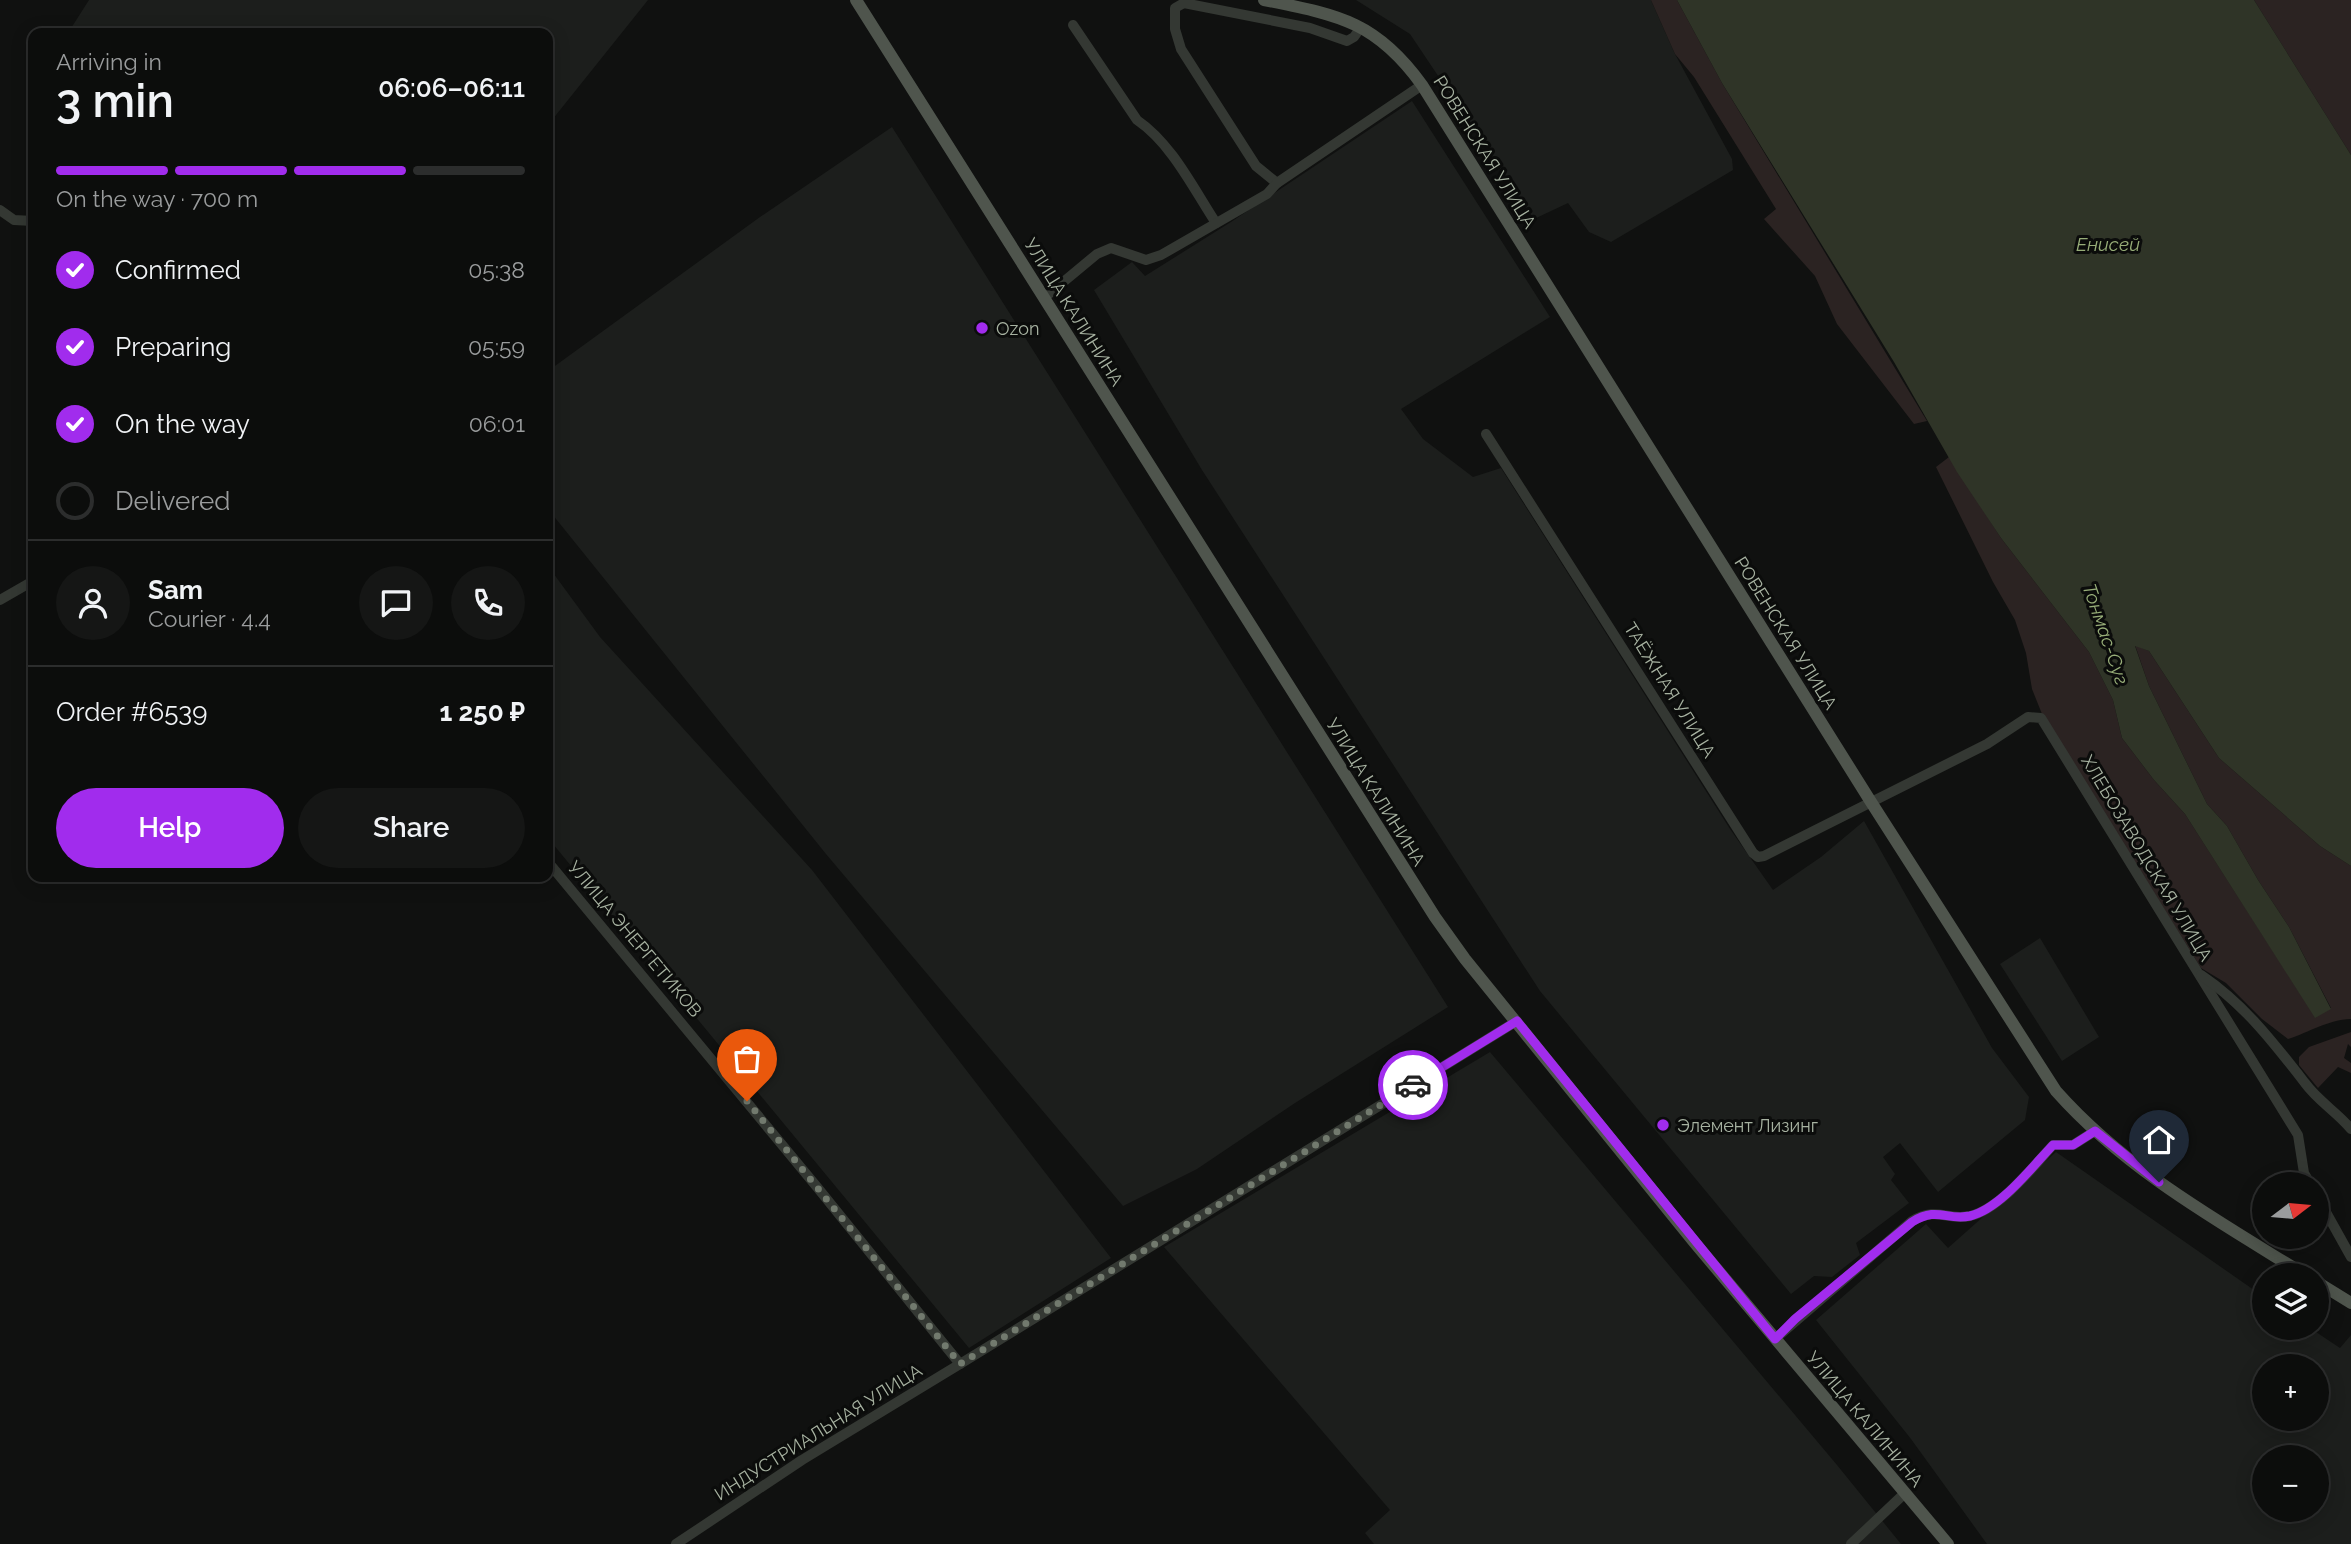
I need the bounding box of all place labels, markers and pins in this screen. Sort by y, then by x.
place label: Ozon [996,318,1039,339]
marker: Ozon [974,320,990,336]
pin [717,1029,777,1101]
pin [2129,1110,2189,1182]
place label: Элемент Лизинг [1677,1115,1818,1136]
marker: Элемент Лизинг [1655,1117,1671,1133]

